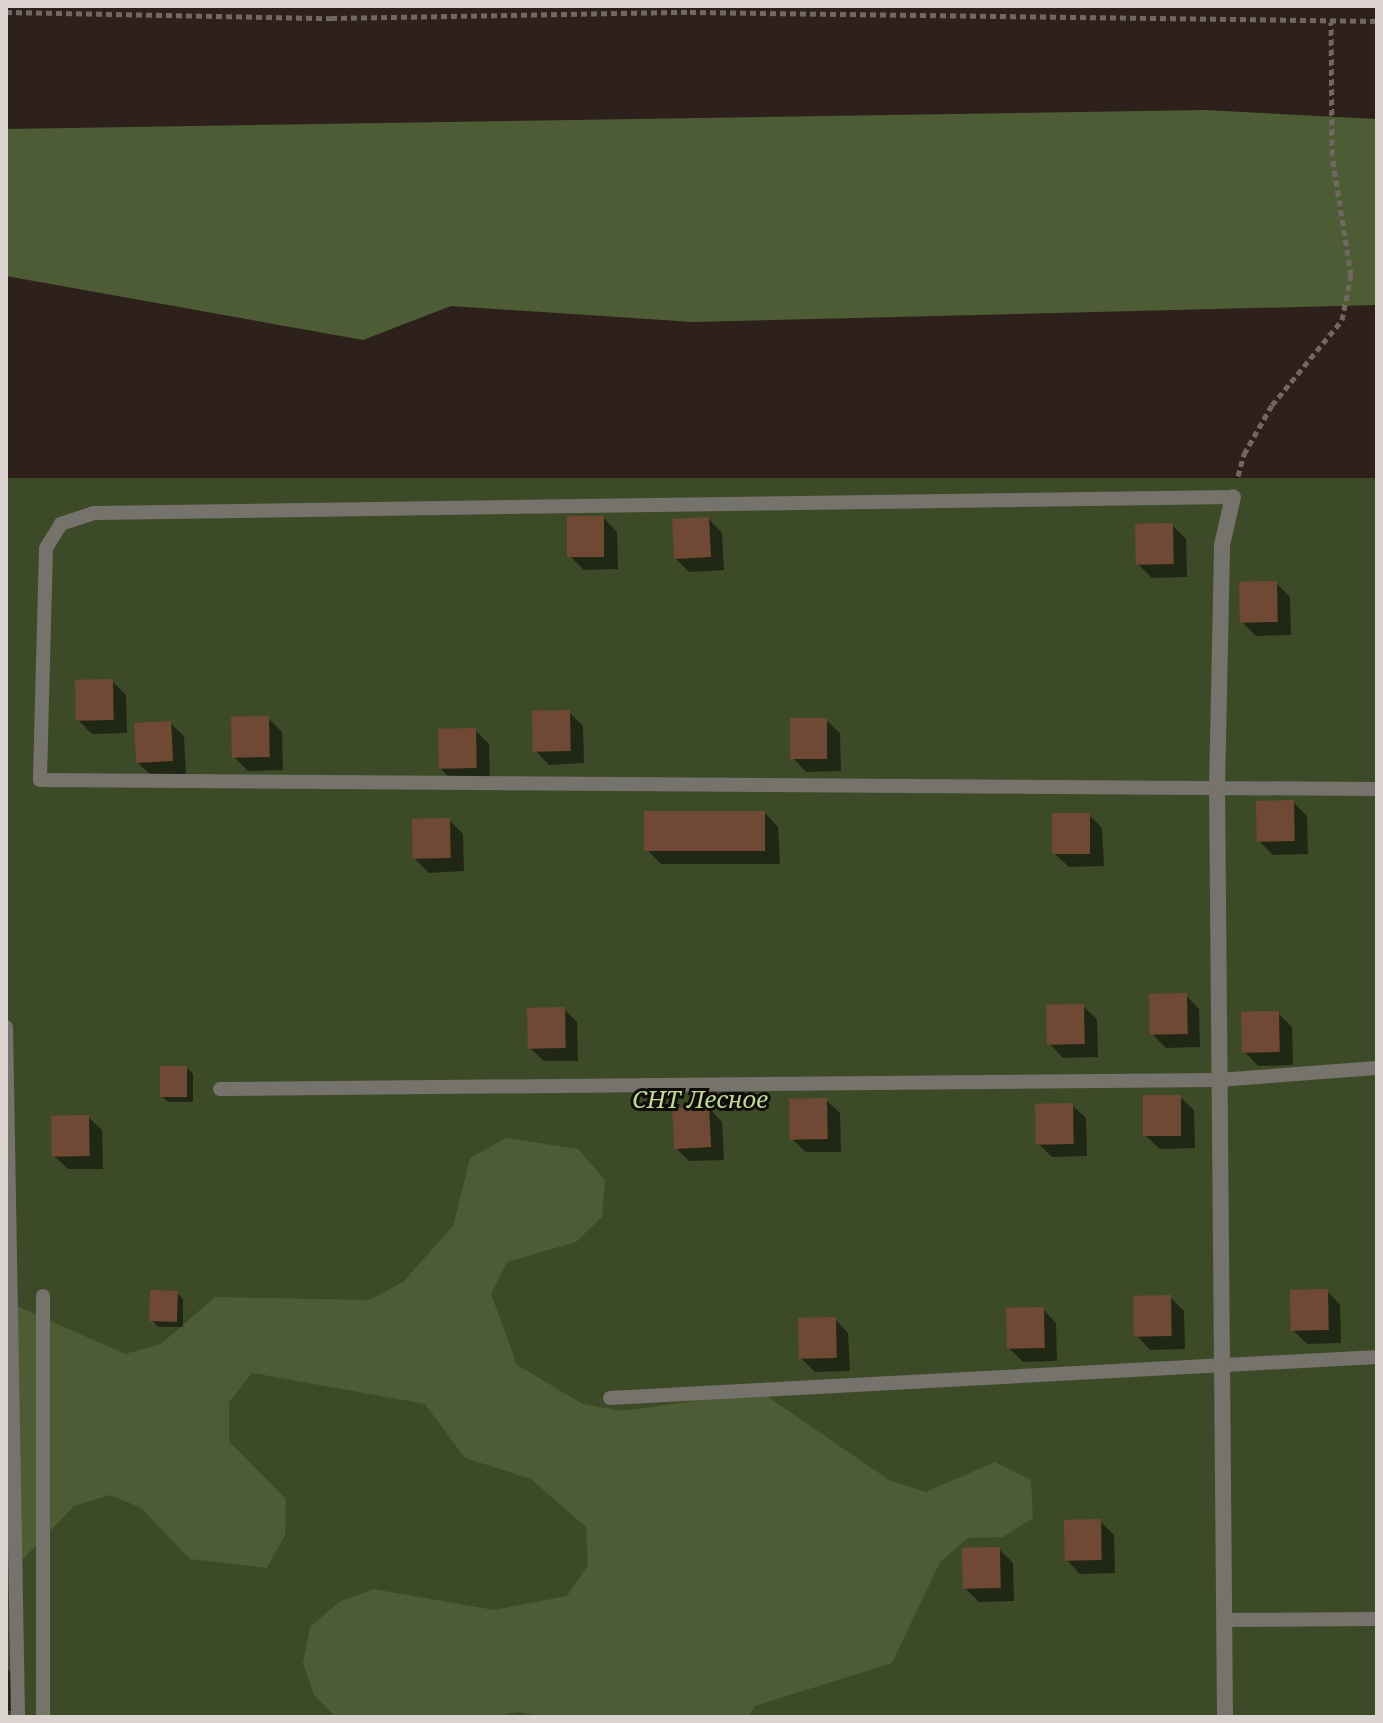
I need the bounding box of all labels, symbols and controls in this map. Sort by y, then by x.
park label: СНТ Лесное [632,1085,768,1113]

